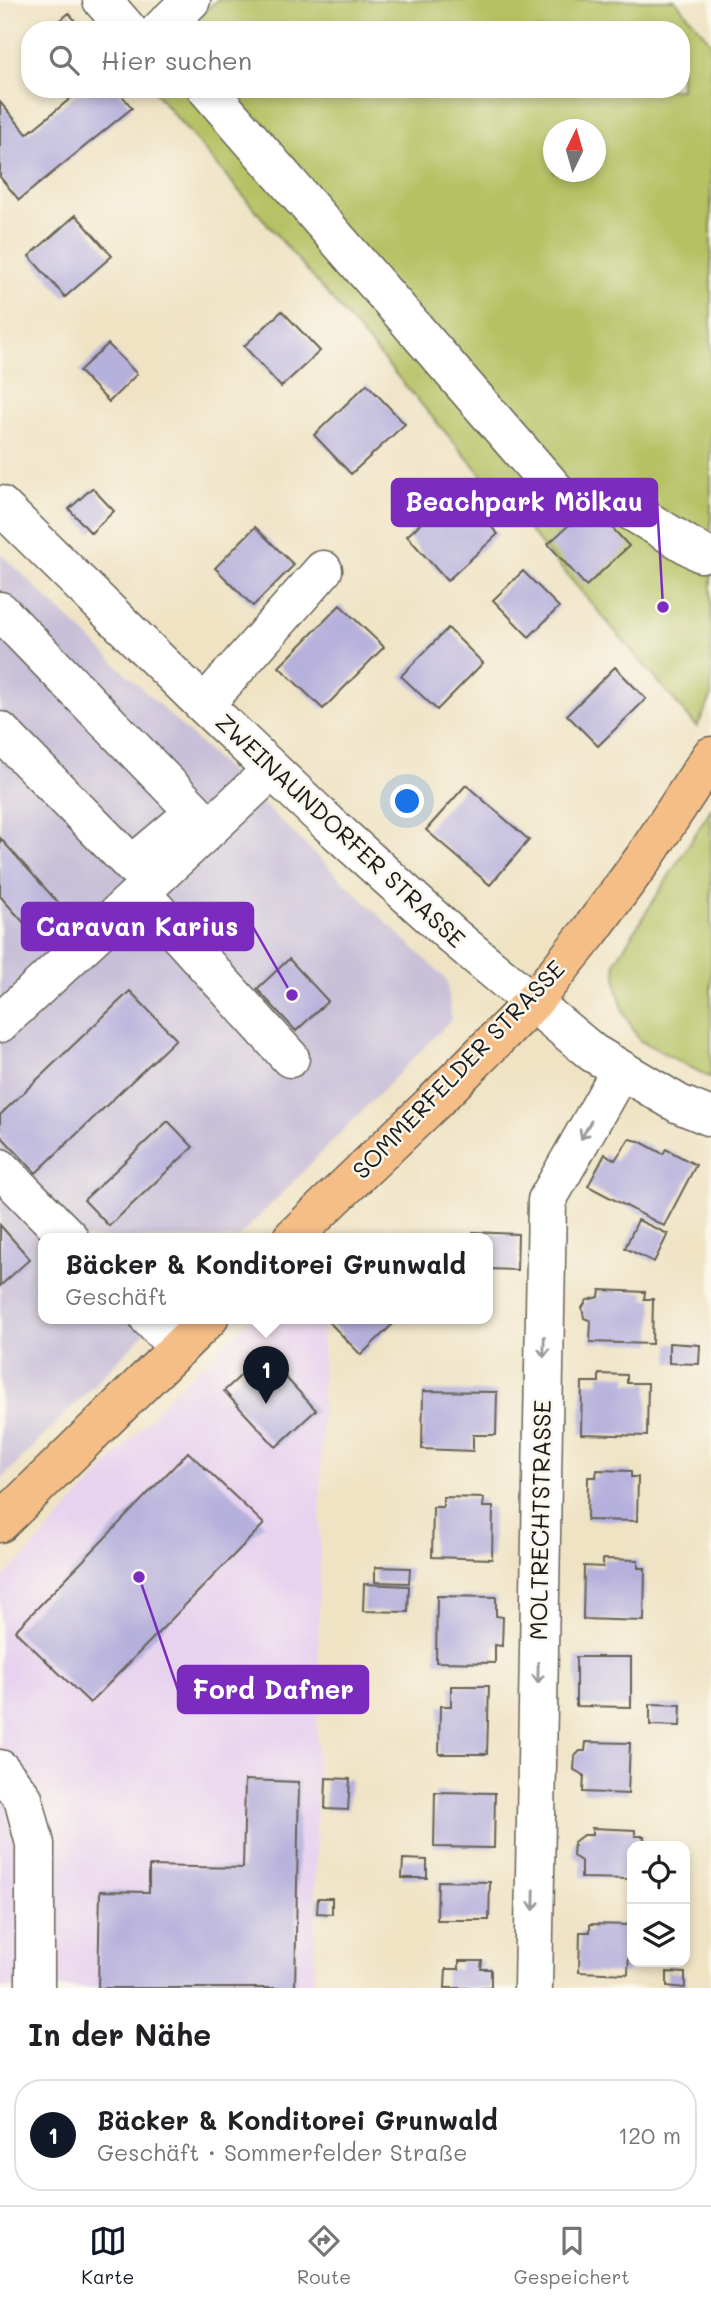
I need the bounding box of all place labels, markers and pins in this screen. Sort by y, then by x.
callout: Beachpark Mölkau [392,479,657,526]
callout: Caravan Karius [22,903,253,950]
pin: 1 [243,1346,289,1404]
callout: Ford Dafner [178,1666,368,1713]

